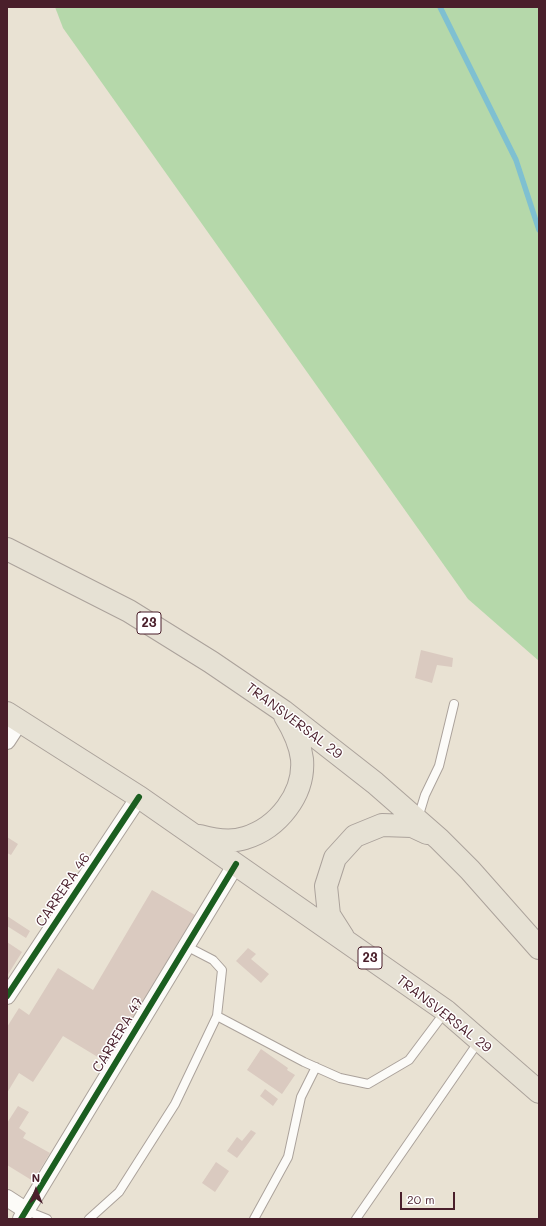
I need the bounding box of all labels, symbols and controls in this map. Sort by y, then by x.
road number: 23 [137,612,161,634]
street label: TRANSVERSAL 29 [243,679,345,763]
street label: CARRERA 46 [32,850,94,930]
road number: 23 [358,947,382,969]
street label: TRANSVERSAL 29 [393,972,495,1056]
street label: CARRERA 47 [89,994,147,1076]
north arrow [16,1170,56,1210]
text: N [32,1170,40,1185]
scale bar [402,1184,457,1210]
text: 20 m [407,1191,435,1207]

